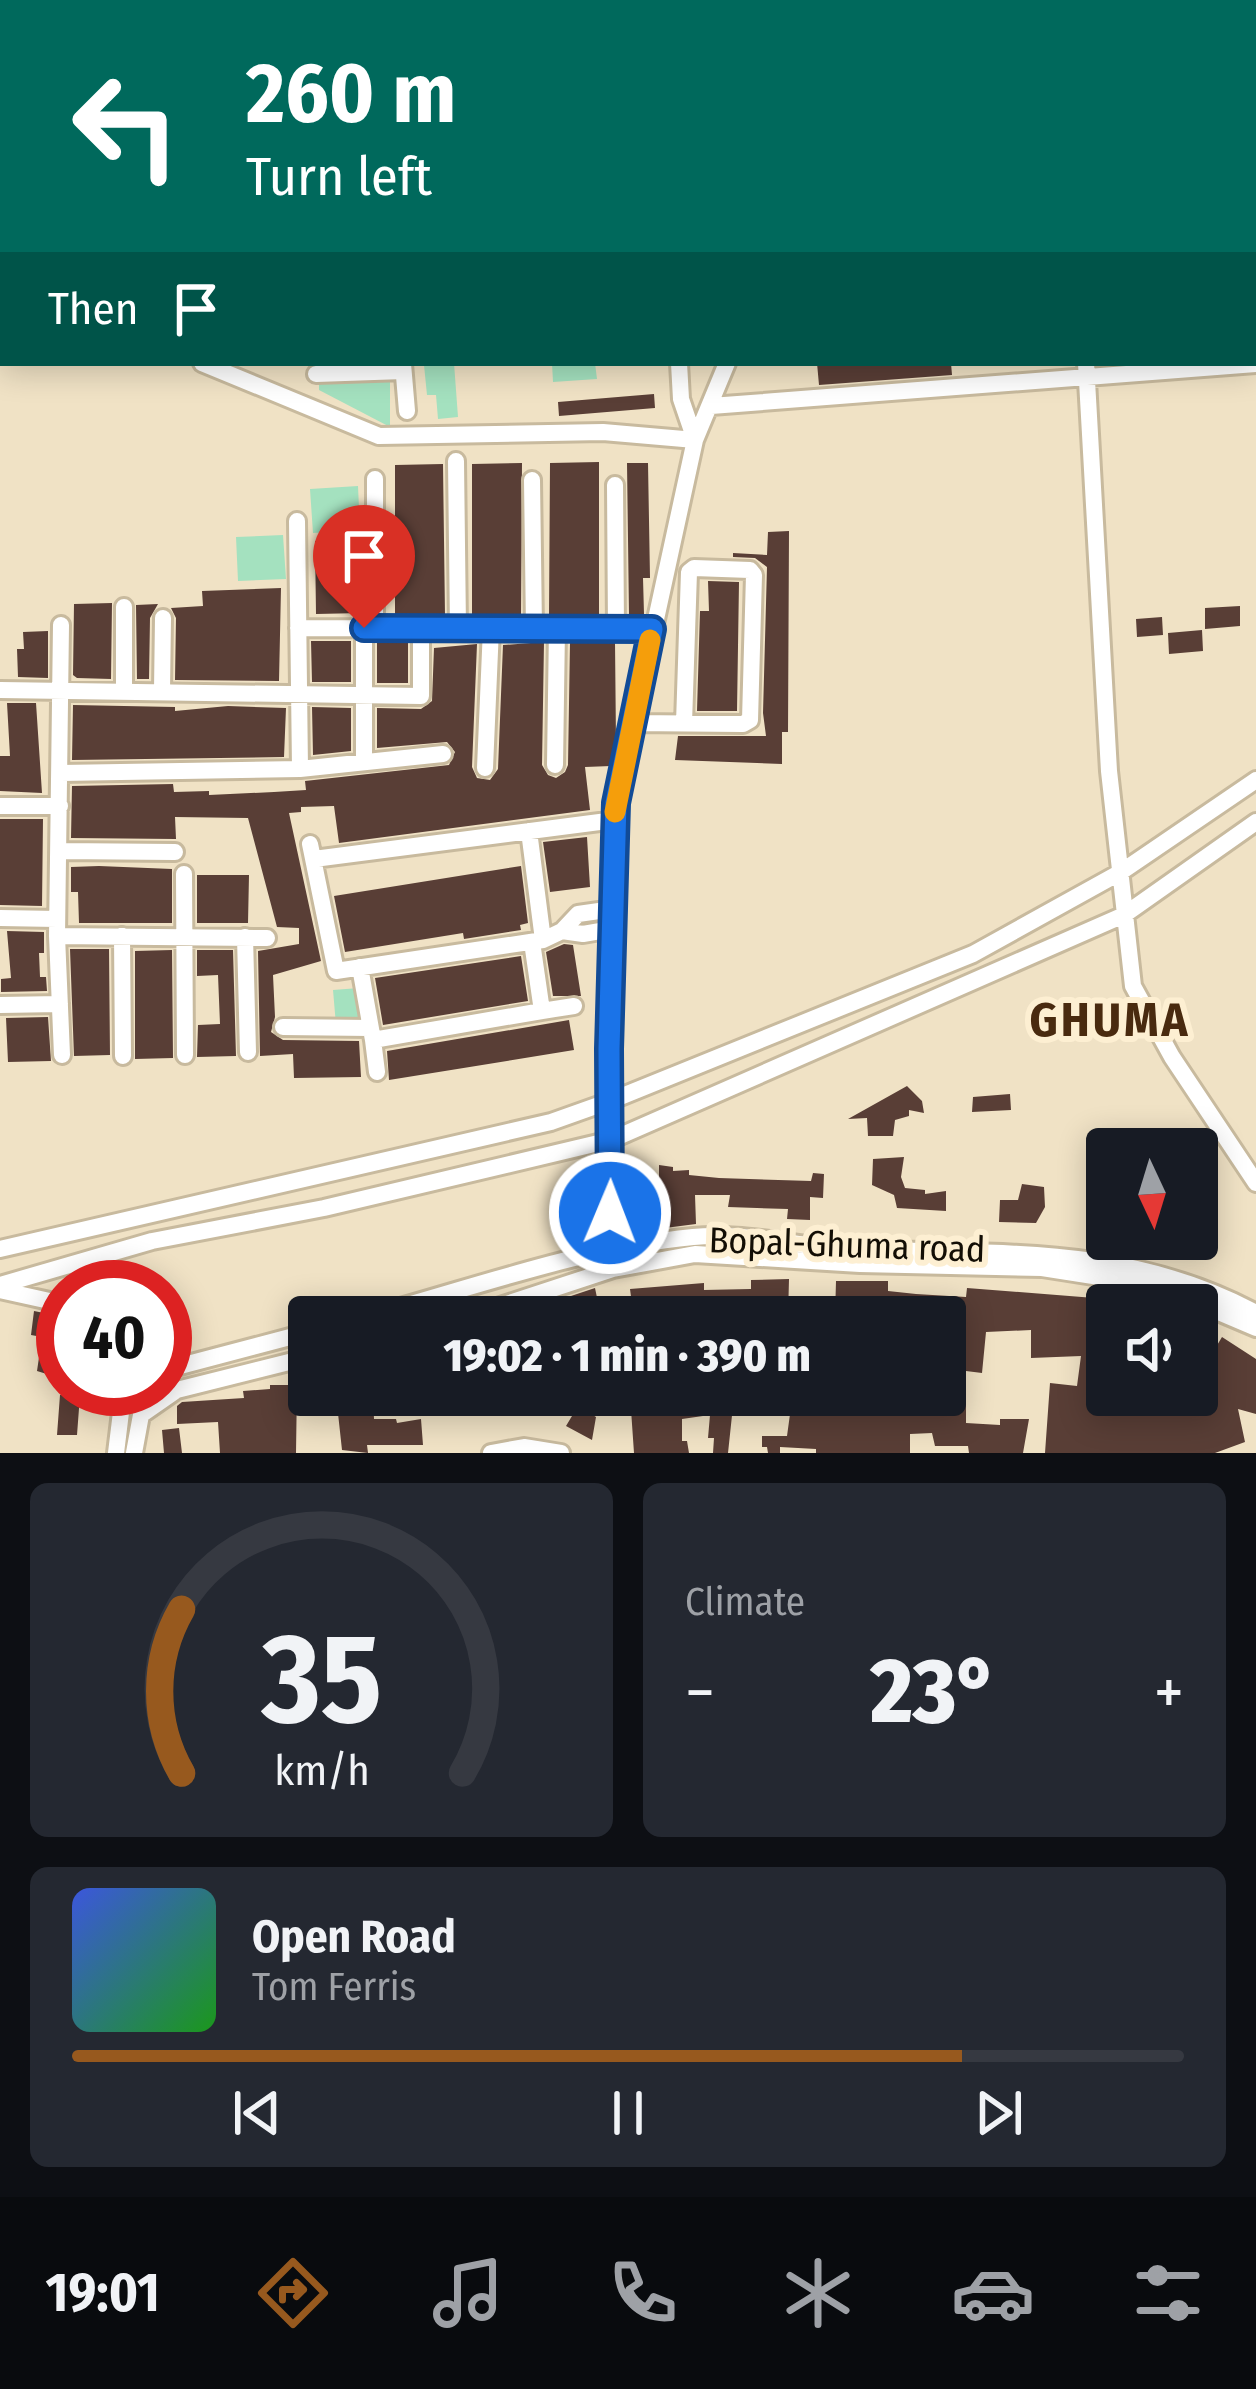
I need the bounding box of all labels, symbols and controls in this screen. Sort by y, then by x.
text: 260 m [246,43,456,144]
icon: left [48,48,204,204]
text: Turn left [246,145,432,209]
icon: arrive [163,276,229,342]
text: Then [48,282,139,336]
pin [313,505,415,628]
icon: arrive [331,523,397,589]
district label: GHUMA [1029,991,1191,1049]
north arrow [1086,1128,1218,1260]
map controls [1086,1128,1218,1416]
position arrow [547,1150,673,1276]
street label: Bopal-Ghuma road [708,1218,986,1272]
speed limit sign: 40 [36,1260,192,1416]
button: sound [1086,1284,1218,1416]
text: 19:02 · 1 min · 390 m [443,1329,811,1383]
text: Climate [685,1579,805,1625]
text: 35 [260,1605,382,1755]
text: 23° [871,1638,998,1746]
text: − [685,1653,715,1732]
text: + [1154,1653,1184,1732]
text: km/h [274,1745,369,1796]
text: Open Road [252,1910,456,1964]
text: Tom Ferris [252,1964,416,2010]
icon: previous [224,2080,290,2146]
icon: pause [595,2080,661,2146]
icon: next [966,2080,1032,2146]
icon: directions [251,2251,335,2335]
icon: music [426,2251,510,2335]
icon: phone [601,2251,685,2335]
icon: climate [776,2251,860,2335]
icon: car [951,2251,1035,2335]
icon: filters [1126,2251,1210,2335]
text: 19:01 [46,2261,160,2325]

